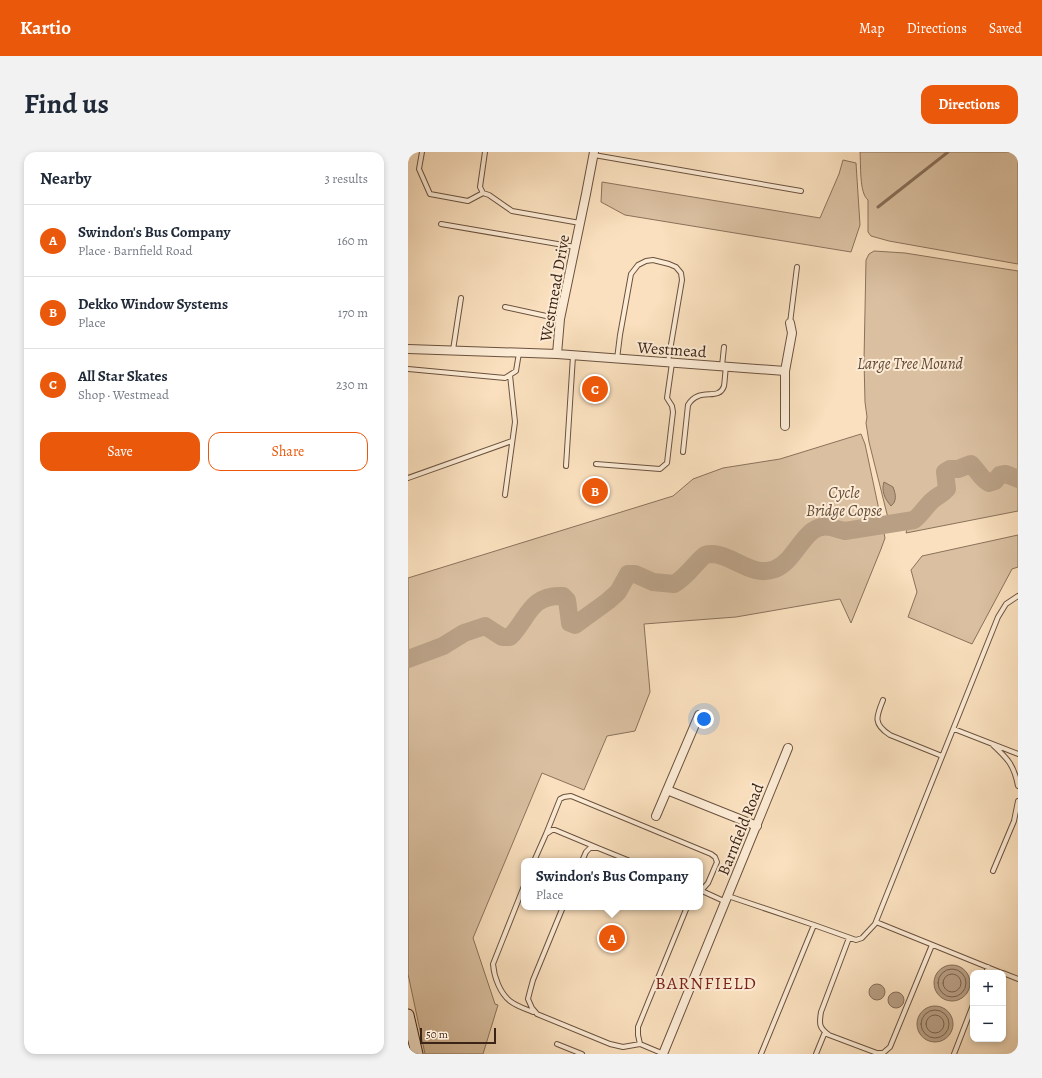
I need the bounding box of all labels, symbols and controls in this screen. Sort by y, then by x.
text: Kartio [20,15,71,41]
text: Map [859,19,885,38]
text: Directions [907,19,967,38]
text: Saved [989,19,1022,38]
text: Find us [24,85,109,123]
button: Directions [921,85,1018,124]
text: Nearby [40,167,91,190]
text: 3 results [324,170,368,187]
text: Swindon's Bus Company [78,222,231,242]
text: A [49,232,57,249]
text: 160 m [337,232,368,249]
street label: Westmead Drive [535,233,575,344]
text: Place · Barnfield Road [78,242,192,259]
text: Dekko Window Systems [78,294,228,314]
text: B [49,304,57,321]
text: 170 m [338,304,368,321]
text: Place [78,314,106,331]
street label: Westmead [636,337,708,363]
park label: Large Tree Mound [857,353,964,375]
text: All Star Skates [78,366,168,386]
pin: C [582,374,608,404]
text: C [49,376,57,393]
text: 230 m [336,376,368,393]
text: Shop · Westmead [78,386,169,403]
button: Save [40,432,200,471]
button: Share [208,432,368,471]
pin: B [582,476,608,506]
park label: Cycle Bridge Copse [806,482,882,522]
your location [694,709,714,729]
street label: Barnfield Road [712,780,770,879]
popup [521,858,703,910]
text: Swindon's Bus Company [536,866,688,886]
text: Place [536,886,563,903]
pin: A [599,923,625,953]
map controls [970,970,1006,1042]
button: + [970,970,1006,1006]
district label: BARNFIELD [655,971,757,995]
button: − [970,1006,1006,1042]
scale bar [420,1026,496,1045]
text: 50 m [426,1027,448,1042]

